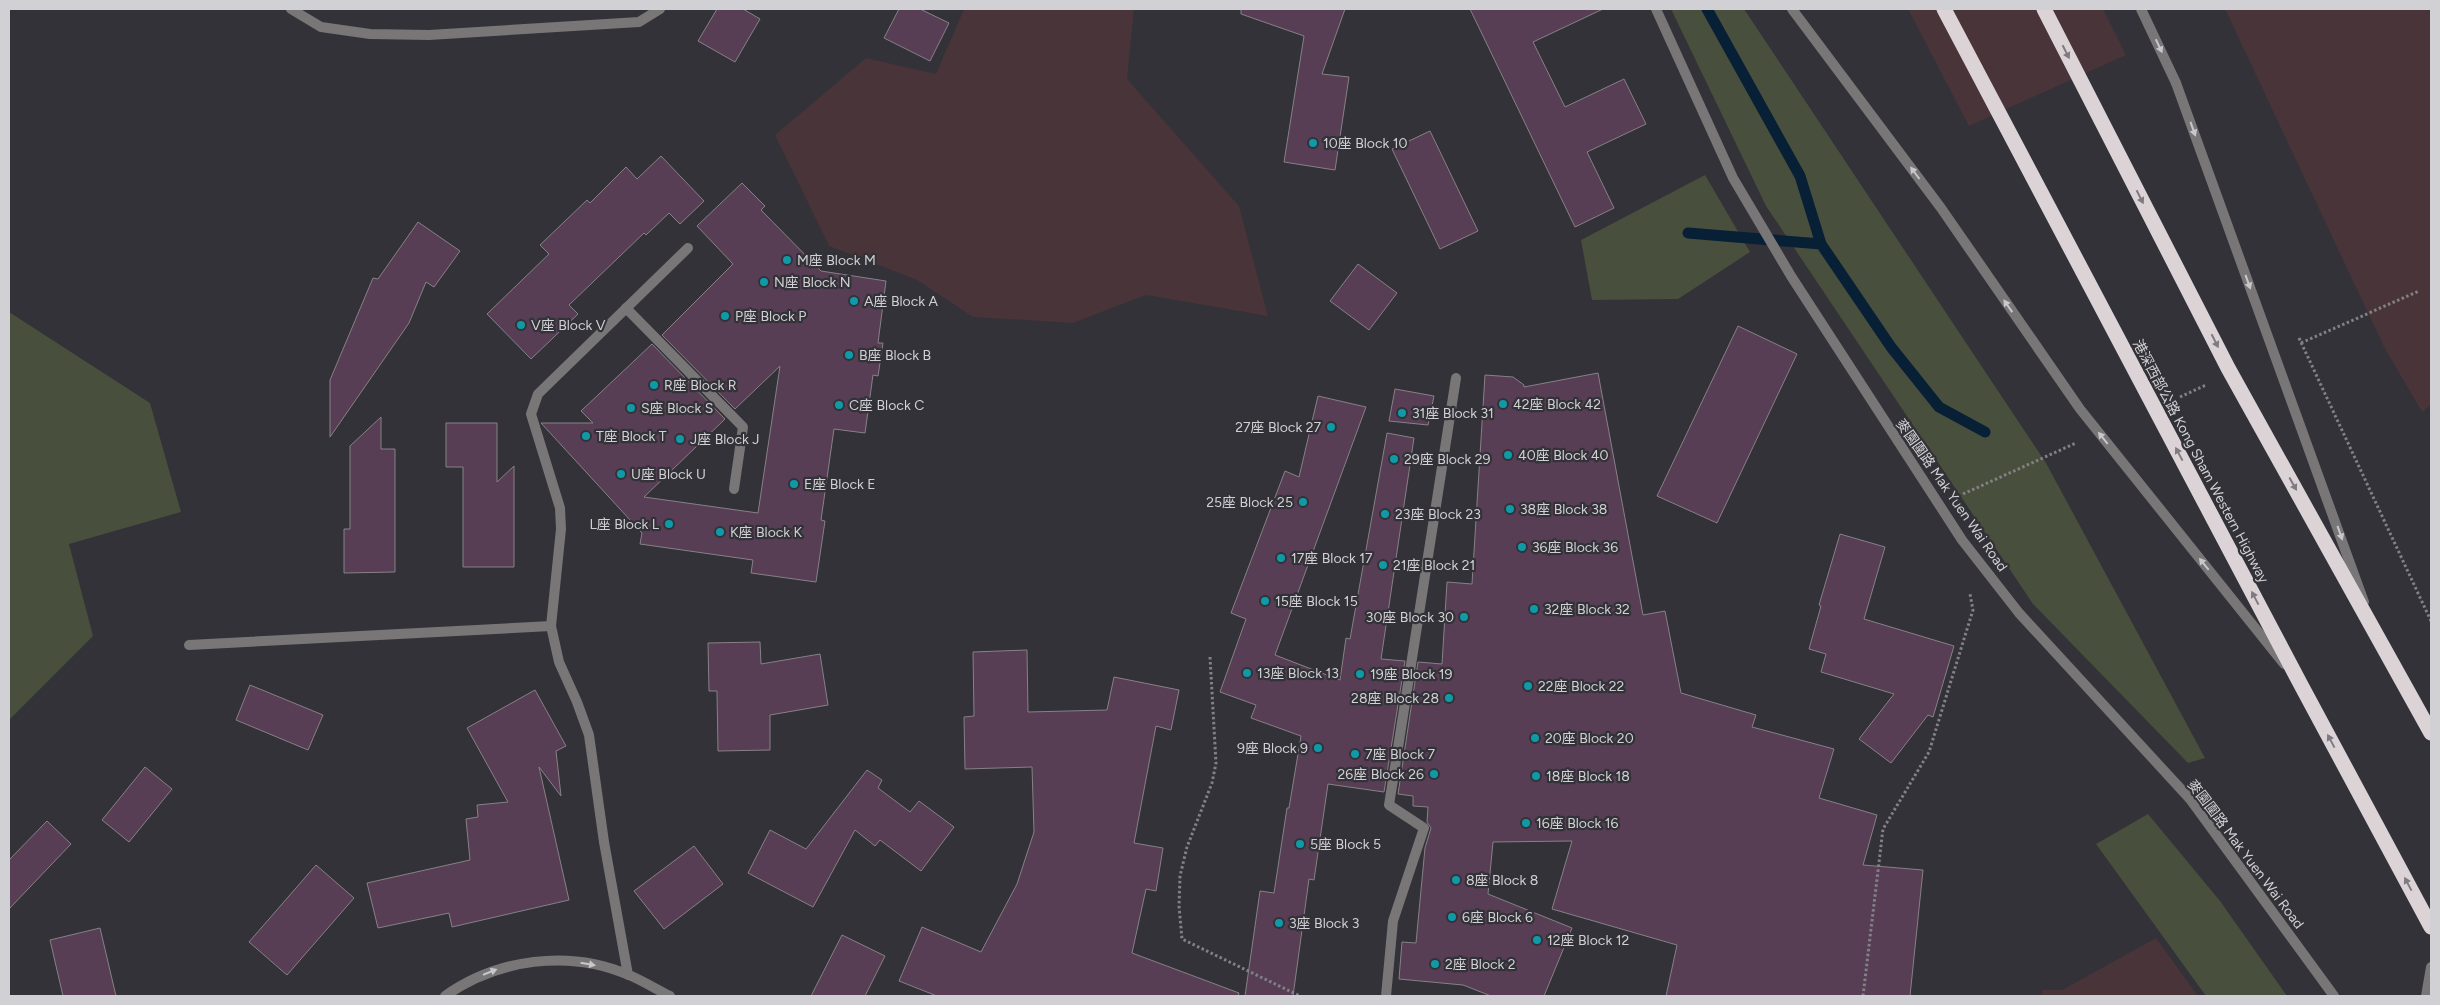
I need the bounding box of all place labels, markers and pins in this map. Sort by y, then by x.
place label: 10座 Block 10 [1323,135,1408,152]
marker: 10座 Block 10 [1307,137,1319,149]
place label: M座 Block M [797,252,876,269]
marker: M座 Block M [781,254,793,266]
place label: N座 Block N [774,274,851,291]
marker: N座 Block N [758,276,770,288]
place label: A座 Block A [864,293,939,310]
marker: A座 Block A [848,295,860,307]
place label: P座 Block P [735,308,806,325]
marker: P座 Block P [719,310,731,322]
place label: V座 Block V [531,317,606,334]
marker: V座 Block V [515,319,527,331]
place label: B座 Block B [859,347,931,364]
marker: B座 Block B [843,349,855,361]
place label: R座 Block R [664,377,737,394]
marker: R座 Block R [648,379,660,391]
place label: 42座 Block 42 [1513,396,1601,413]
place label: C座 Block C [849,397,924,414]
marker: 42座 Block 42 [1497,398,1509,410]
marker: C座 Block C [833,399,845,411]
place label: S座 Block S [641,400,713,417]
marker: S座 Block S [625,402,637,414]
place label: 31座 Block 31 [1412,405,1494,422]
marker: 31座 Block 31 [1396,407,1408,419]
place label: 27座 Block 27 [1235,419,1321,436]
marker: 27座 Block 27 [1325,421,1337,433]
place label: T座 Block T [596,428,667,445]
marker: T座 Block T [580,430,592,442]
place label: J座 Block J [690,431,759,448]
marker: J座 Block J [674,433,686,445]
place label: 40座 Block 40 [1518,447,1608,464]
marker: 40座 Block 40 [1502,449,1514,461]
place label: 29座 Block 29 [1404,451,1491,468]
marker: 29座 Block 29 [1388,453,1400,465]
place label: U座 Block U [631,466,706,483]
marker: U座 Block U [615,468,627,480]
place label: E座 Block E [804,476,876,493]
marker: E座 Block E [788,478,800,490]
place label: 25座 Block 25 [1206,494,1293,511]
marker: 25座 Block 25 [1297,496,1309,508]
place label: 38座 Block 38 [1520,501,1607,518]
marker: 38座 Block 38 [1504,503,1516,515]
place label: 23座 Block 23 [1395,506,1481,523]
marker: 23座 Block 23 [1379,508,1391,520]
place label: L座 Block L [589,516,660,533]
marker: L座 Block L [663,518,675,530]
place label: K座 Block K [730,524,803,541]
marker: K座 Block K [714,526,726,538]
place label: 36座 Block 36 [1532,539,1618,556]
marker: 36座 Block 36 [1516,541,1528,553]
place label: 17座 Block 17 [1291,550,1373,567]
marker: 17座 Block 17 [1275,552,1287,564]
place label: 21座 Block 21 [1393,557,1475,574]
marker: 21座 Block 21 [1377,559,1389,571]
place label: 15座 Block 15 [1275,593,1358,610]
marker: 15座 Block 15 [1259,595,1271,607]
place label: 32座 Block 32 [1544,601,1630,618]
marker: 32座 Block 32 [1528,603,1540,615]
place label: 30座 Block 30 [1366,609,1454,626]
marker: 30座 Block 30 [1458,611,1470,623]
place label: 13座 Block 13 [1257,665,1339,682]
place label: 19座 Block 19 [1370,666,1453,683]
marker: 13座 Block 13 [1241,667,1253,679]
marker: 19座 Block 19 [1354,668,1366,680]
place label: 22座 Block 22 [1538,678,1624,695]
marker: 22座 Block 22 [1522,680,1534,692]
place label: 28座 Block 28 [1351,690,1439,707]
marker: 28座 Block 28 [1443,692,1455,704]
place label: 20座 Block 20 [1545,730,1634,747]
marker: 20座 Block 20 [1529,732,1541,744]
place label: 9座 Block 9 [1237,740,1308,757]
marker: 9座 Block 9 [1312,742,1324,754]
place label: 7座 Block 7 [1365,746,1436,763]
marker: 7座 Block 7 [1349,748,1361,760]
place label: 26座 Block 26 [1337,766,1424,783]
marker: 26座 Block 26 [1428,768,1440,780]
place label: 18座 Block 18 [1546,768,1630,785]
marker: 18座 Block 18 [1530,770,1542,782]
place label: 16座 Block 16 [1536,815,1619,832]
marker: 16座 Block 16 [1520,817,1532,829]
place label: 5座 Block 5 [1310,836,1381,853]
marker: 5座 Block 5 [1294,838,1306,850]
place label: 8座 Block 8 [1466,872,1538,889]
marker: 8座 Block 8 [1450,874,1462,886]
place label: 6座 Block 6 [1462,909,1533,926]
marker: 6座 Block 6 [1446,911,1458,923]
place label: 3座 Block 3 [1289,915,1359,932]
marker: 3座 Block 3 [1273,917,1285,929]
place label: 12座 Block 12 [1547,932,1629,949]
marker: 12座 Block 12 [1531,934,1543,946]
place label: 2座 Block 2 [1445,956,1516,973]
marker: 2座 Block 2 [1429,958,1441,970]

